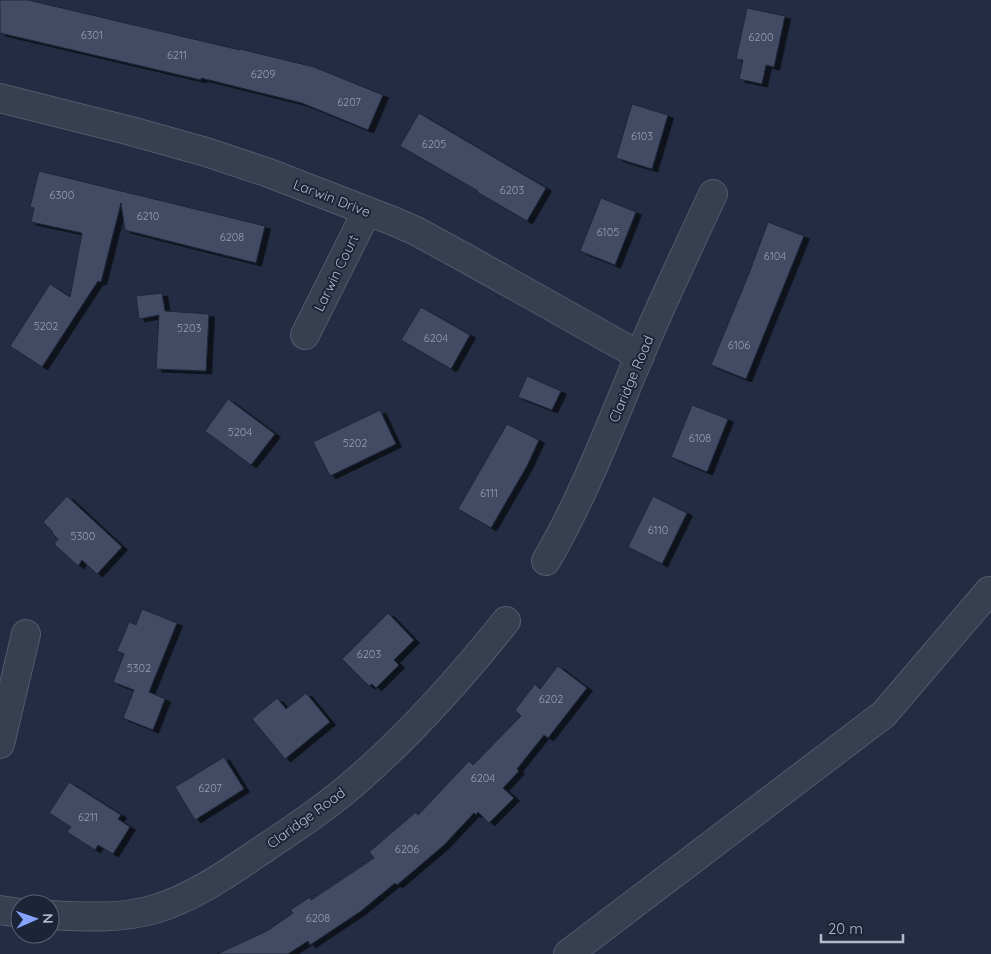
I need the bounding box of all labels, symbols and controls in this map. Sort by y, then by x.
house number: 6301 [81,28,103,42]
house number: 6200 [748,30,774,44]
house number: 6211 [167,48,187,62]
house number: 6209 [251,67,275,81]
house number: 6207 [337,95,361,109]
house number: 6103 [631,129,653,143]
house number: 6205 [422,137,446,151]
street label: Larwin Drive [291,175,373,221]
house number: 6203 [500,183,524,197]
house number: 6300 [50,188,74,202]
house number: 6210 [137,209,159,223]
house number: 6105 [597,225,619,239]
house number: 6208 [220,230,244,244]
street label: Larwin Court [310,231,362,314]
house number: 6104 [764,249,786,263]
house number: 5202 [34,319,58,333]
house number: 5203 [177,321,201,335]
house number: 6204 [424,331,448,345]
street label: Claridge Road [605,333,657,425]
house number: 6106 [728,338,750,352]
house number: 5204 [228,425,252,439]
house number: 6108 [689,431,711,445]
house number: 5202 [343,436,367,450]
house number: 6111 [480,486,498,500]
house number: 6110 [648,523,668,537]
house number: 5300 [71,529,95,543]
house number: 6203 [357,647,381,661]
house number: 5302 [127,661,151,675]
house number: 6202 [539,692,563,706]
house number: 6204 [471,771,495,785]
house number: 6207 [198,781,222,795]
street label: Claridge Road [263,783,349,853]
house number: 6211 [78,810,98,824]
house number: 6206 [395,842,419,856]
north arrow [10,894,60,944]
house number: 6208 [306,911,330,925]
scale bar [821,912,904,944]
text: N [39,913,57,924]
text: 20 m [828,919,863,938]

